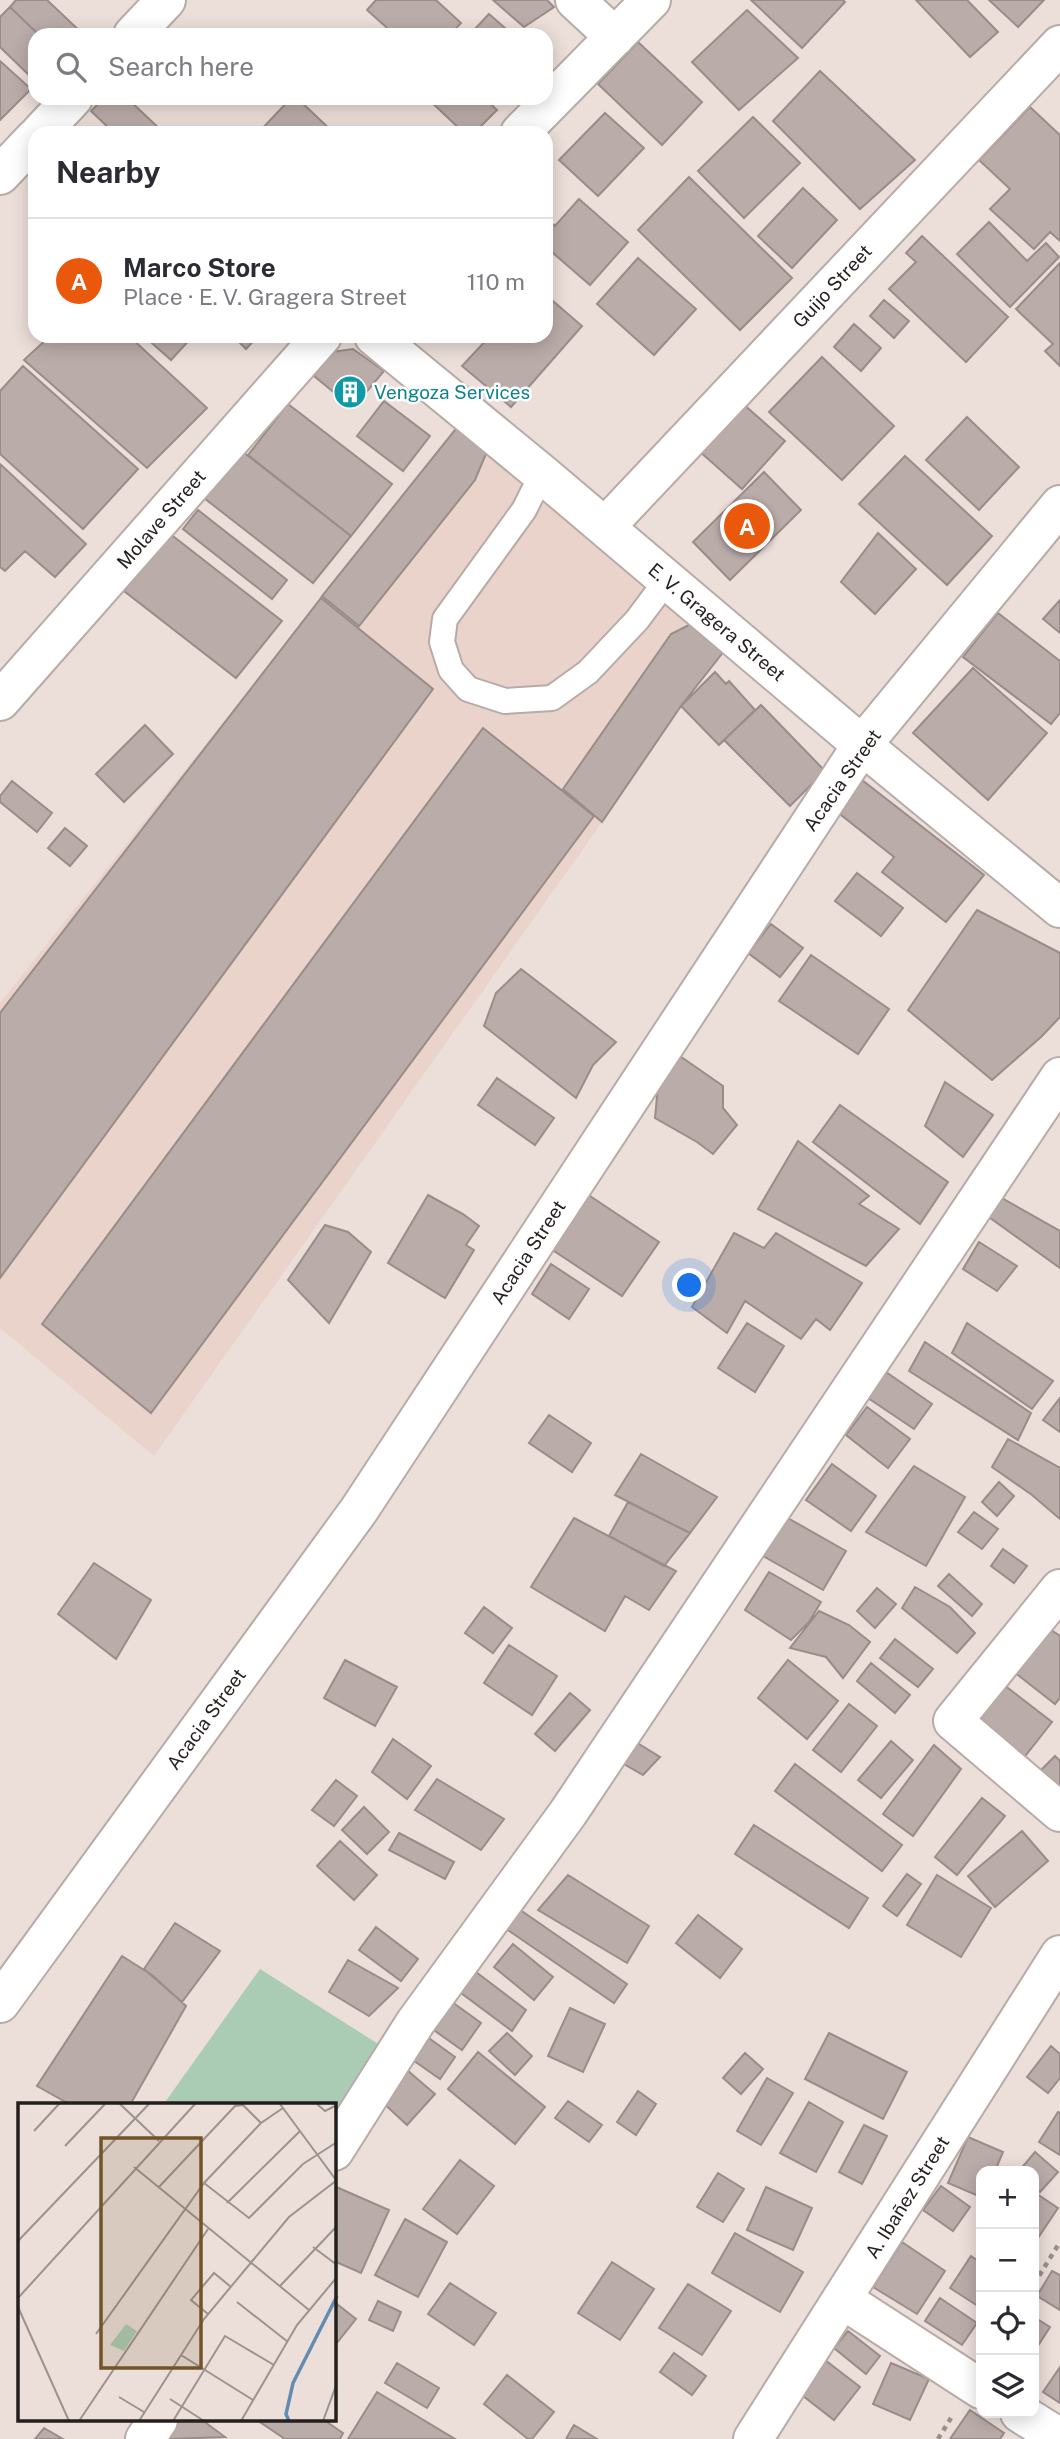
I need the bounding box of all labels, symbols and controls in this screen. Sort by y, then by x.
search box [28,28,553,105]
icon: search [52,48,90,86]
text: Search here [108,51,254,82]
text: Nearby [56,154,160,190]
street label: Guijo Street [788,240,876,332]
text: Marco Store [123,252,276,283]
text: A [71,268,87,295]
text: 110 m [467,268,525,295]
text: Place · E. V. Gragera Street [123,283,407,310]
building icon: Vengoza Services [331,373,369,411]
place label: Vengoza Services [374,381,530,403]
street label: Molave Street [112,465,210,573]
pin: A [724,500,770,552]
street label: E. V. Gragera Street [644,558,790,686]
street label: Acacia Street [799,725,885,835]
street label: Acacia Street [486,1196,570,1308]
your location [672,1268,706,1302]
street label: Acacia Street [162,1664,250,1774]
inset map [18,2103,336,2422]
street label: A. Ibañez Street [861,2132,953,2262]
map controls [976,2166,1039,2418]
button: + [976,2166,1039,2229]
button: − [976,2229,1039,2292]
button: locate [976,2292,1039,2355]
button: layers [976,2355,1039,2418]

